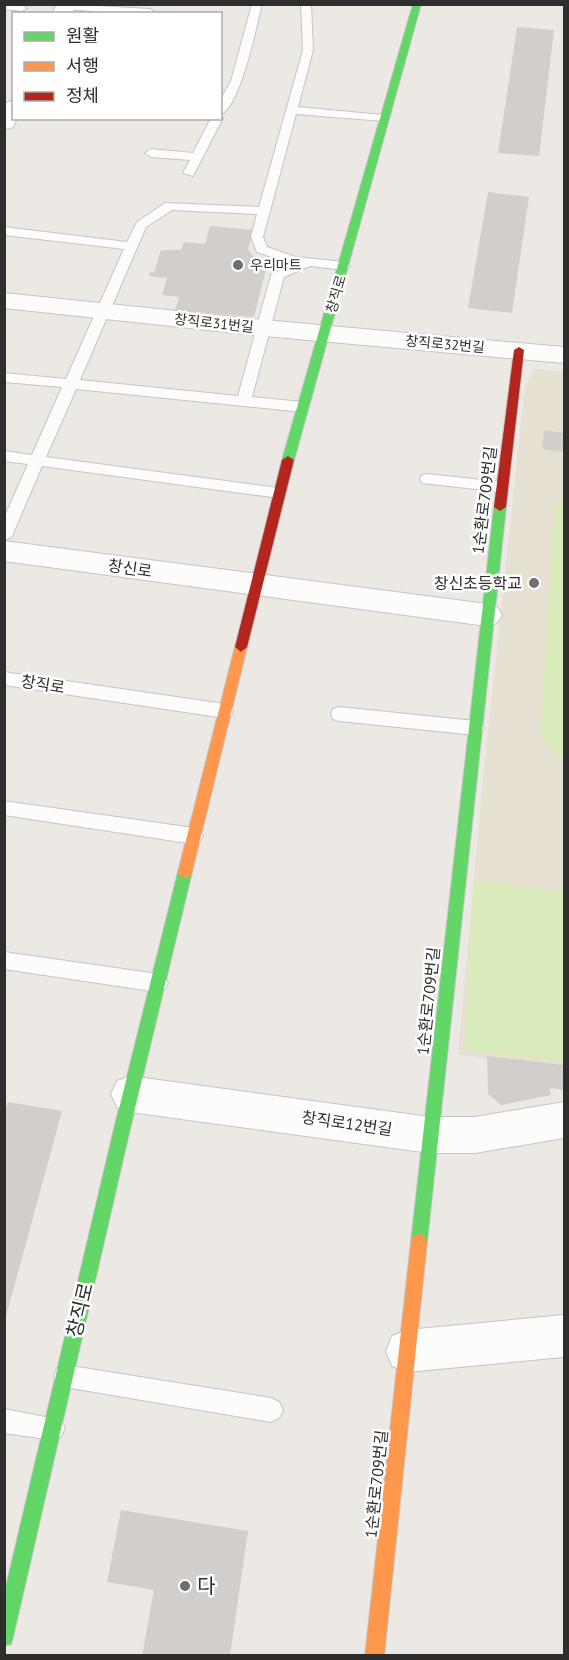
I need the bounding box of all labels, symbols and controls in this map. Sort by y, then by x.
legend [12,12,222,120]
text: 원활 [66,24,99,47]
text: 서행 [66,54,99,77]
text: 정체 [66,84,99,107]
place label: 우리마트 [250,256,302,274]
marker: 우리마트 [231,258,245,272]
street label: 창직로 [322,273,350,315]
street label: 창직로31번길 [173,310,255,336]
street label: 창직로32번길 [405,332,485,356]
street label: 1순환로709번길 [467,445,501,555]
street label: 창신로 [107,555,154,581]
place label: 창신초등학교 [434,573,522,593]
marker: 창신초등학교 [527,576,541,590]
street label: 창직로 [20,671,67,697]
street label: 1순환로709번길 [412,946,444,1056]
street label: 창직로12번길 [301,1107,393,1139]
street label: 창직로 [61,1280,99,1340]
street label: 1순환로709번길 [360,1429,392,1539]
place label: 다 [197,1573,215,1599]
marker: 다 [178,1579,192,1593]

